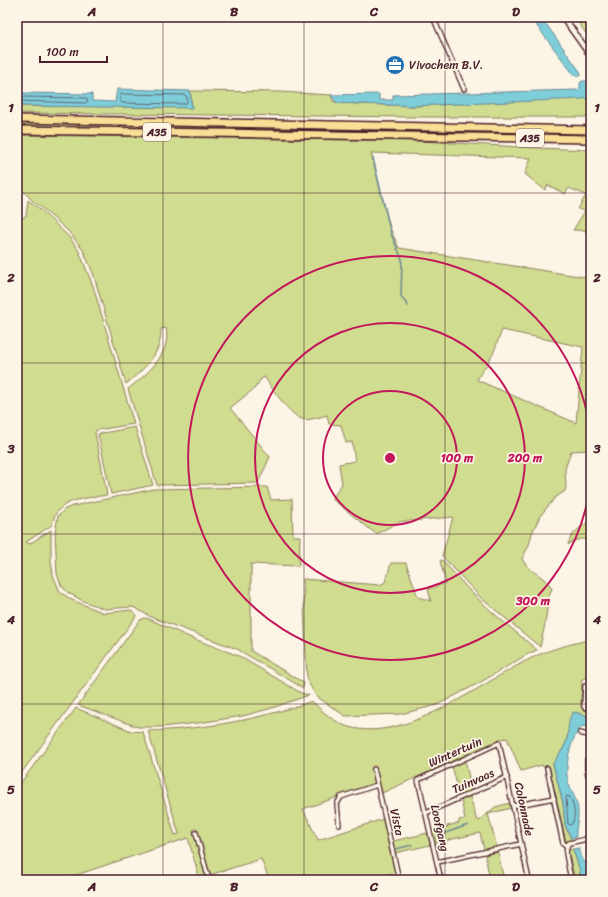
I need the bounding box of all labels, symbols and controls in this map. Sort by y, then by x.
text: A [87,0,96,23]
text: B [230,0,239,23]
text: C [369,0,379,23]
text: D [512,0,520,23]
scale bar [40,38,107,64]
text: 100 m [46,41,79,63]
office icon: Vivochem B.V. [384,54,406,76]
place label: Vivochem B.V. [409,54,483,76]
text: 1 [8,96,14,119]
text: 1 [594,96,600,119]
road number: A35 [143,123,171,141]
road number: A35 [516,129,544,147]
text: 2 [6,266,15,289]
text: 2 [592,266,601,289]
text: 3 [6,437,15,460]
text: 3 [592,437,601,460]
text: 100 m [441,447,474,469]
text: 200 m [507,447,543,469]
centre of rings [383,451,397,465]
text: 300 m [515,590,551,612]
text: 4 [6,608,16,631]
text: 4 [592,608,602,631]
street label: Wintertuin [425,730,486,774]
street label: Tuinvaas [448,762,498,800]
text: 5 [7,778,15,801]
text: 5 [593,778,601,801]
street label: Colonnade [508,780,540,838]
street label: Loofgang [424,802,456,854]
street label: Vista [383,806,411,839]
text: A [87,875,96,897]
text: B [230,875,239,897]
text: C [369,875,379,897]
text: D [512,875,520,897]

